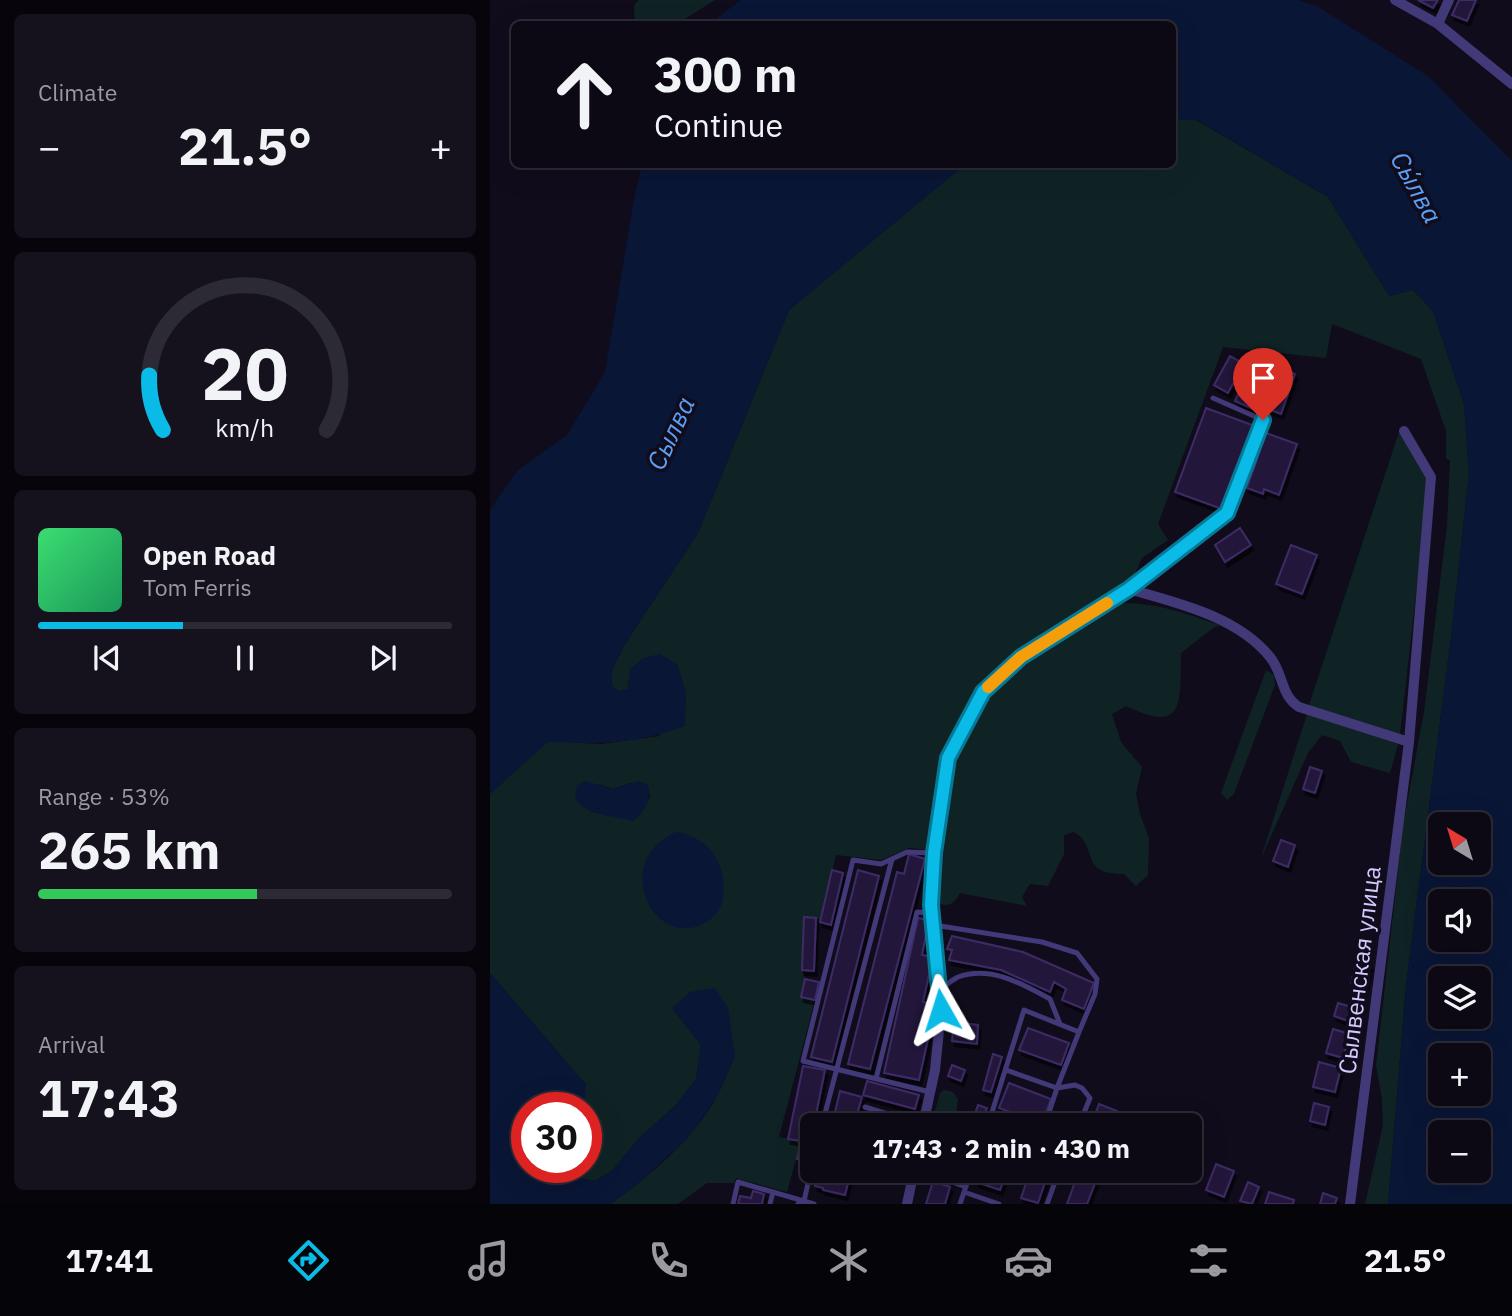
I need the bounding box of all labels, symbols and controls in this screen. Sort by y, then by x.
text: 300 m [654,42,798,105]
icon: ahead [539,49,630,140]
text: Climate [38,77,117,107]
text: Continue [654,104,783,146]
text: 21.5° [178,112,312,179]
text: − [38,122,61,171]
text: + [429,122,452,171]
water label: Сы́лва [1383,145,1451,229]
text: 20 [201,325,289,420]
pin [1233,348,1293,420]
icon: arrive [1244,359,1282,397]
water label: Сылва [638,391,702,475]
text: km/h [216,411,274,444]
text: Open Road [143,538,276,572]
text: Tom Ferris [143,572,252,602]
icon: previous [88,639,126,677]
icon: pause [226,639,264,677]
icon: next [364,639,402,677]
text: Range · 53% [38,781,170,811]
north arrow [1428,812,1491,875]
map controls [1428,812,1491,1183]
text: 265 km [38,816,220,883]
street label: Сылвенская улица [1330,864,1388,1076]
button: sound [1428,889,1491,952]
button: layers [1428,966,1491,1029]
position arrow [904,973,978,1047]
text: Arrival [38,1029,105,1059]
button: + [1428,1043,1491,1106]
text: 17:43 [38,1064,180,1131]
speed limit sign: 30 [511,1092,602,1183]
button: − [1428,1120,1491,1183]
text: 17:43 · 2 min · 430 m [872,1131,1130,1165]
icon: directions [284,1236,333,1285]
icon: music [464,1236,513,1285]
icon: phone [644,1236,693,1285]
icon: climate [824,1236,873,1285]
icon: car [1004,1236,1053,1285]
icon: filters [1184,1236,1233,1285]
text: 17:41 [66,1239,153,1281]
text: 21.5° [1364,1239,1446,1281]

